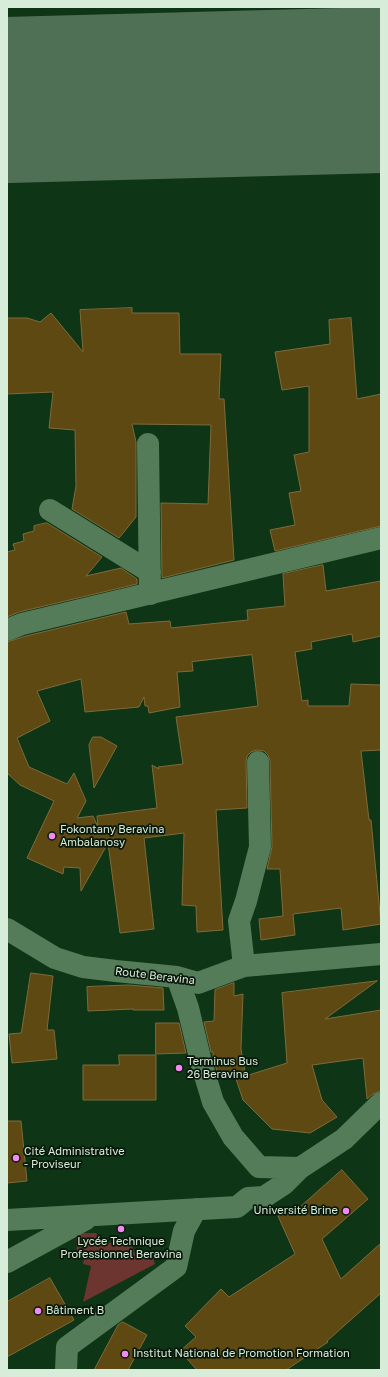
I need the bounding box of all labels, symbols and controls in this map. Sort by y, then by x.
place label: Fokontany Beravina Ambalanosy [60,823,164,849]
marker: Fokontany Beravina Ambalanosy [47,831,57,841]
street label: Route Beravina [114,965,196,987]
place label: Terminus Bus 26 Beravina [187,1055,258,1081]
marker: Terminus Bus 26 Beravina [174,1063,184,1073]
place label: Cité Administrative - Proviseur [24,1145,125,1171]
marker: Cité Administrative - Proviseur [11,1153,21,1163]
place label: Université Brine [254,1204,338,1218]
marker: Université Brine [341,1206,351,1216]
marker: Lycée Technique Professionnel Beravina [116,1224,126,1234]
place label: Lycée Technique Professionnel Beravina [60,1235,182,1261]
place label: Bâtiment B [46,1304,104,1318]
marker: Bâtiment B [33,1306,43,1316]
place label: Institut National de Promotion Formation [133,1347,350,1361]
marker: Institut National de Promotion Formation [120,1349,130,1359]

